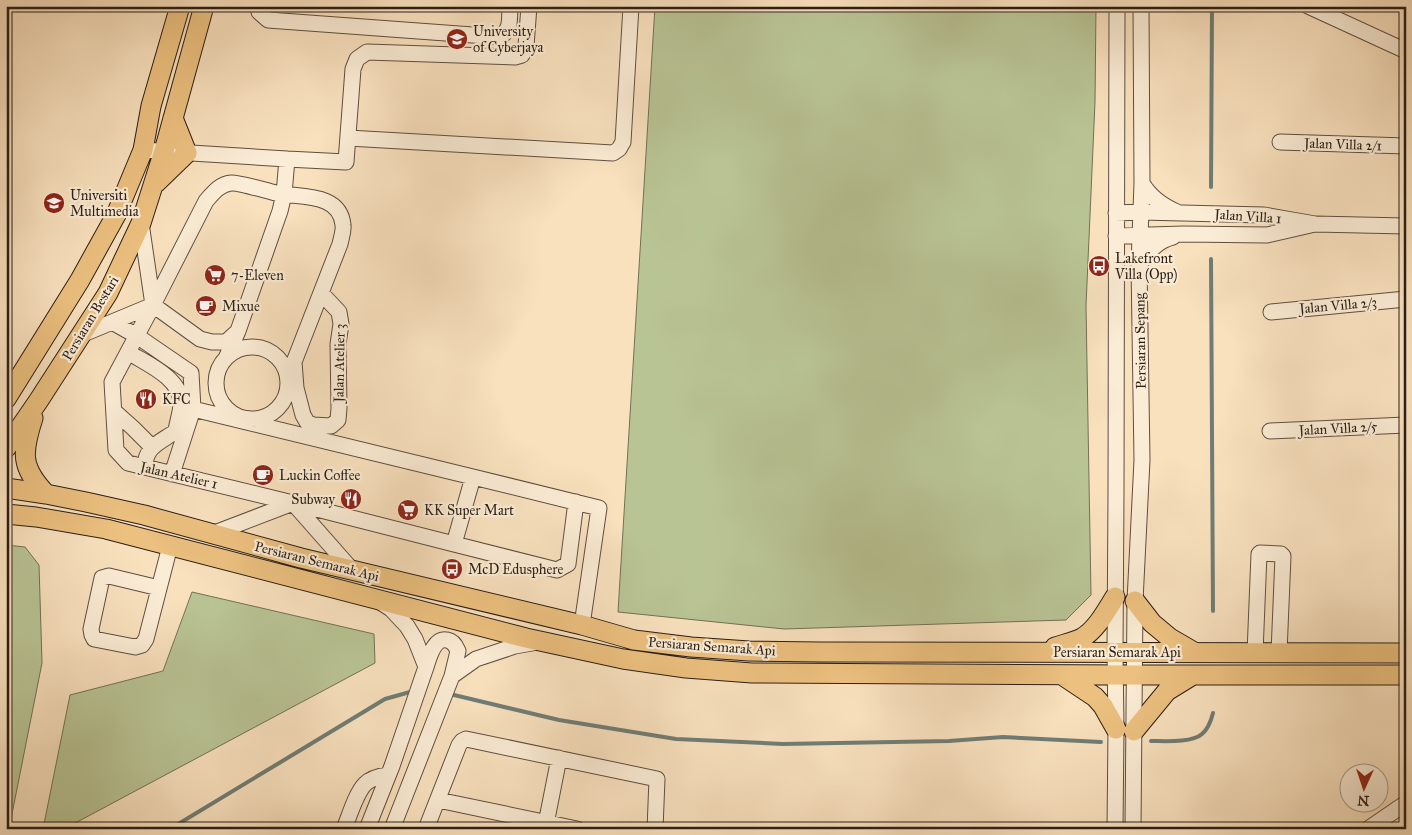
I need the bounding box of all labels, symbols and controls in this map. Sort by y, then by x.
place label: University of Cyberjaya [473,23,543,56]
school or university icon: University of Cyberjaya [445,27,469,51]
street label: Jalan Villa 2/1 [1302,135,1383,155]
place label: Universiti Multimedia [70,187,139,220]
school or university icon: Universiti Multimedia [42,191,66,215]
street label: Jalan Villa 1 [1212,206,1283,228]
place label: Lakefront Villa (Opp) [1114,250,1178,284]
bus stop icon: Lakefront Villa (Opp) [1087,254,1111,278]
supermarket icon: 7-Eleven [203,263,227,287]
place label: 7-Eleven [231,267,284,284]
street label: Persiaran Bestari [59,273,122,364]
street label: Persiaran Sepang [1131,292,1150,389]
cafe icon: Mixue [194,294,218,318]
street label: Jalan Villa 2/3 [1297,294,1378,319]
place label: Mixue [222,298,260,315]
street label: Jalan Atelier 3 [330,323,350,405]
restaurant icon: KFC [134,387,158,411]
place label: KFC [162,391,191,408]
street label: Jalan Villa 2/5 [1296,418,1378,440]
street label: Jalan Atelier 1 [136,458,220,494]
cafe icon: Luckin Coffee [251,463,275,487]
place label: Luckin Coffee [279,467,361,484]
restaurant icon: Subway [339,487,363,511]
place label: Subway [291,491,335,508]
supermarket icon: KK Super Mart [396,498,420,522]
place label: KK Super Mart [424,502,514,519]
street label: Persiaran Semarak Api [253,538,381,585]
bus stop icon: McD Edusphere [440,557,464,581]
place label: McD Edusphere [468,561,563,578]
street label: Persiaran Semarak Api [648,634,776,659]
street label: Persiaran Semarak Api [1053,644,1181,661]
north arrow [1340,762,1390,812]
text: N [1357,792,1370,809]

